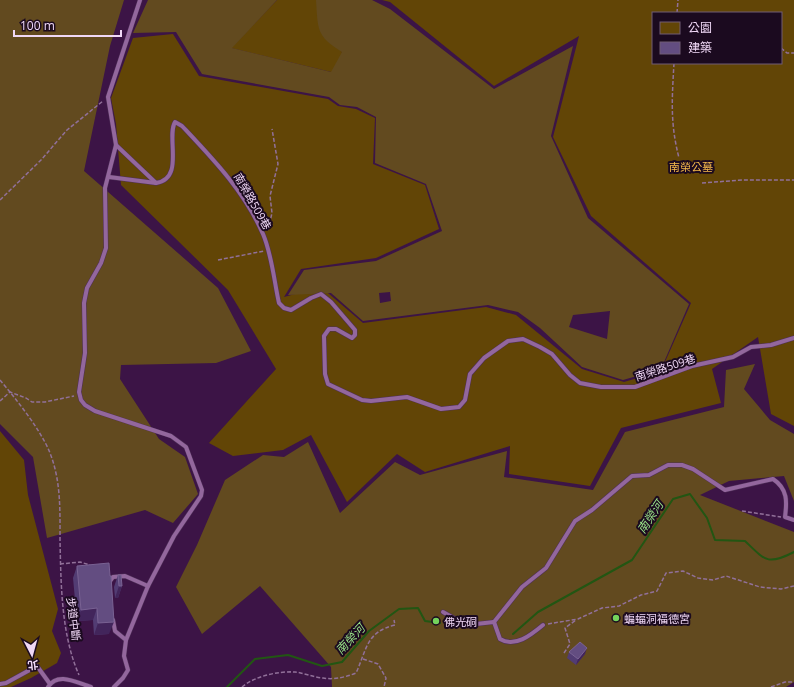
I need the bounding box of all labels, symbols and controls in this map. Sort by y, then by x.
scale bar [14,12,121,38]
legend [652,12,782,64]
text: 100 m [20,17,55,34]
text: 公園 [688,19,712,36]
text: 建築 [688,39,712,56]
park label: 南榮公墓 [669,159,713,174]
street label: 南榮路509巷 [231,170,275,232]
street label: 南榮路509巷 [633,350,697,384]
water label: 南榮河 [633,496,668,537]
street label: 步道中斷 [64,596,84,642]
place label: 蝙蝠洞福德宮 [624,611,690,626]
marker: 蝙蝠洞福德宮 [611,613,621,623]
place label: 佛光硐 [444,614,477,629]
marker: 佛光硐 [431,616,441,626]
water label: 南榮河 [332,619,370,658]
north arrow [12,635,52,675]
text: 北 [27,657,39,673]

